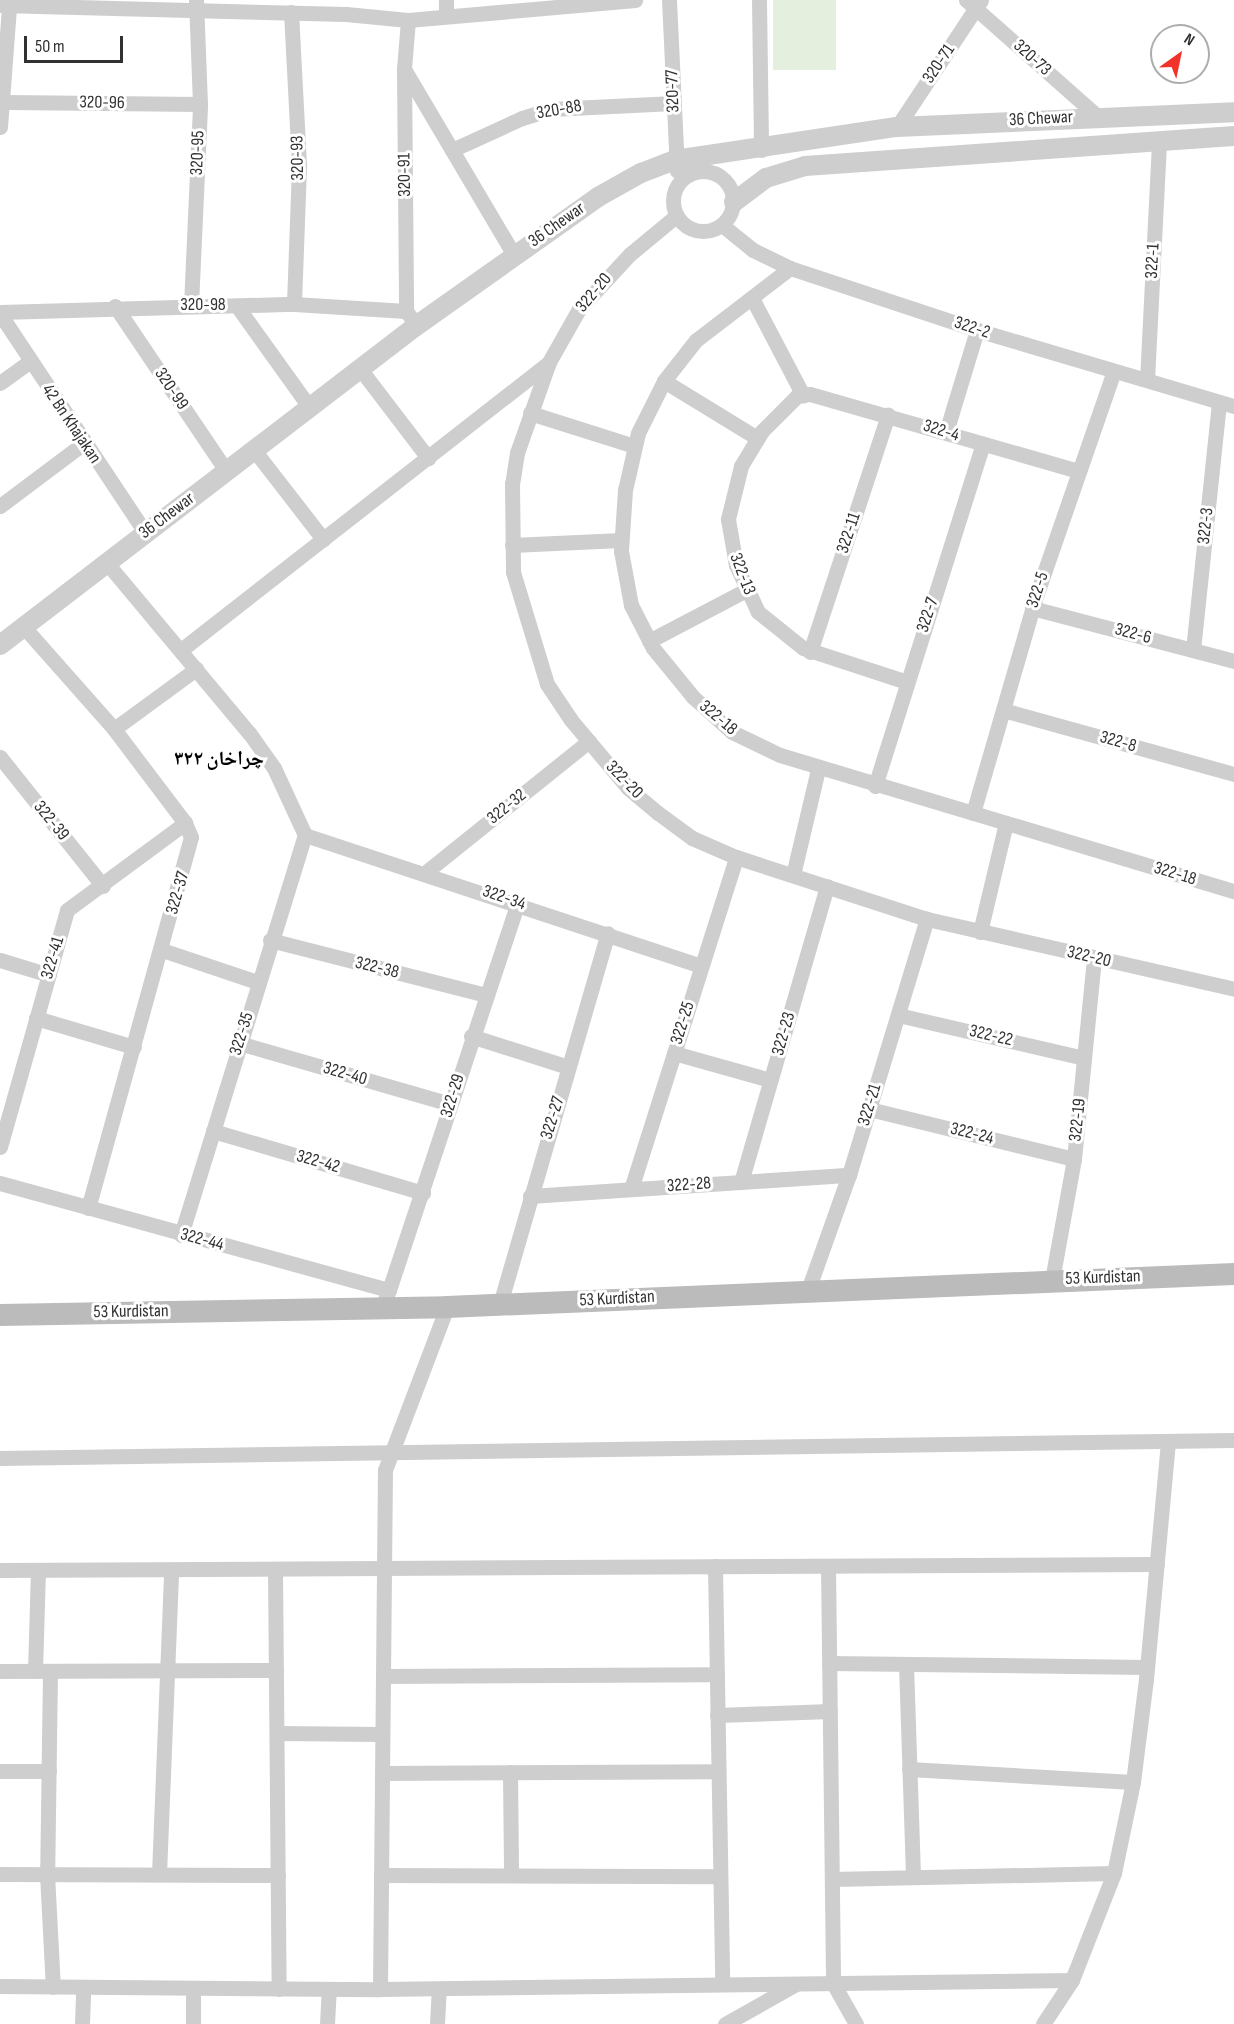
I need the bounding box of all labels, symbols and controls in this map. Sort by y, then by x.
scale bar [27,24,126,62]
north arrow [1150,24,1210,84]
text: N [1180,30,1198,50]
street label: 320-73 [1009,35,1055,81]
text: 50 m [35,36,65,57]
street label: 320-71 [918,40,960,88]
street label: 320-77 [661,69,685,113]
street label: 320-96 [79,92,125,114]
street label: 320-88 [535,95,583,125]
street label: 36 Chewar [1009,107,1073,131]
street label: 320-95 [186,130,210,176]
street label: 320-93 [287,135,309,181]
street label: 320-91 [394,153,416,197]
street label: 36 Chewar [525,198,589,252]
street label: 322-1 [1141,243,1165,279]
street label: 322-20 [571,269,617,317]
street label: 320-98 [180,294,226,316]
street label: 322-2 [951,312,993,344]
street label: 320-99 [149,364,193,414]
street label: 42 Bn Khajakan [37,380,105,468]
street label: 322-4 [920,415,962,447]
street label: 36 Chewar [135,488,199,544]
street label: 322-3 [1193,507,1219,545]
street label: 322-11 [832,510,866,556]
street label: 322-13 [724,550,760,598]
street label: 322-5 [1022,569,1054,611]
street label: 322-7 [912,595,944,635]
street label: 322-6 [1112,619,1154,649]
street label: 322-18 [695,696,741,740]
street label: 322-8 [1097,727,1139,757]
district label: چراخان ٣٢٢ [174,747,264,771]
street label: 322-20 [601,757,647,803]
street label: 322-32 [483,785,531,829]
street label: 322-39 [29,797,73,845]
street label: 322-18 [1151,857,1199,891]
street label: 322-37 [162,869,194,917]
street label: 322-34 [480,881,528,915]
street label: 322-41 [37,934,69,982]
street label: 322-20 [1065,941,1113,973]
street label: 322-38 [353,952,401,984]
street label: 322-25 [666,999,700,1047]
street label: 322-35 [225,1010,259,1058]
street label: 322-23 [768,1010,800,1058]
street label: 322-22 [967,1021,1015,1051]
street label: 322-40 [321,1057,369,1091]
street label: 322-29 [436,1072,470,1120]
street label: 322-21 [853,1081,887,1129]
street label: 322-27 [536,1094,570,1142]
street label: 322-19 [1065,1097,1091,1143]
street label: 322-24 [948,1118,996,1150]
street label: 322-42 [294,1146,342,1178]
street label: 322-28 [666,1173,712,1197]
street label: 322-44 [178,1224,226,1256]
street label: 53 Kurdistan [1065,1266,1141,1290]
street label: 53 Kurdistan [579,1286,655,1312]
street label: 53 Kurdistan [93,1301,169,1323]

